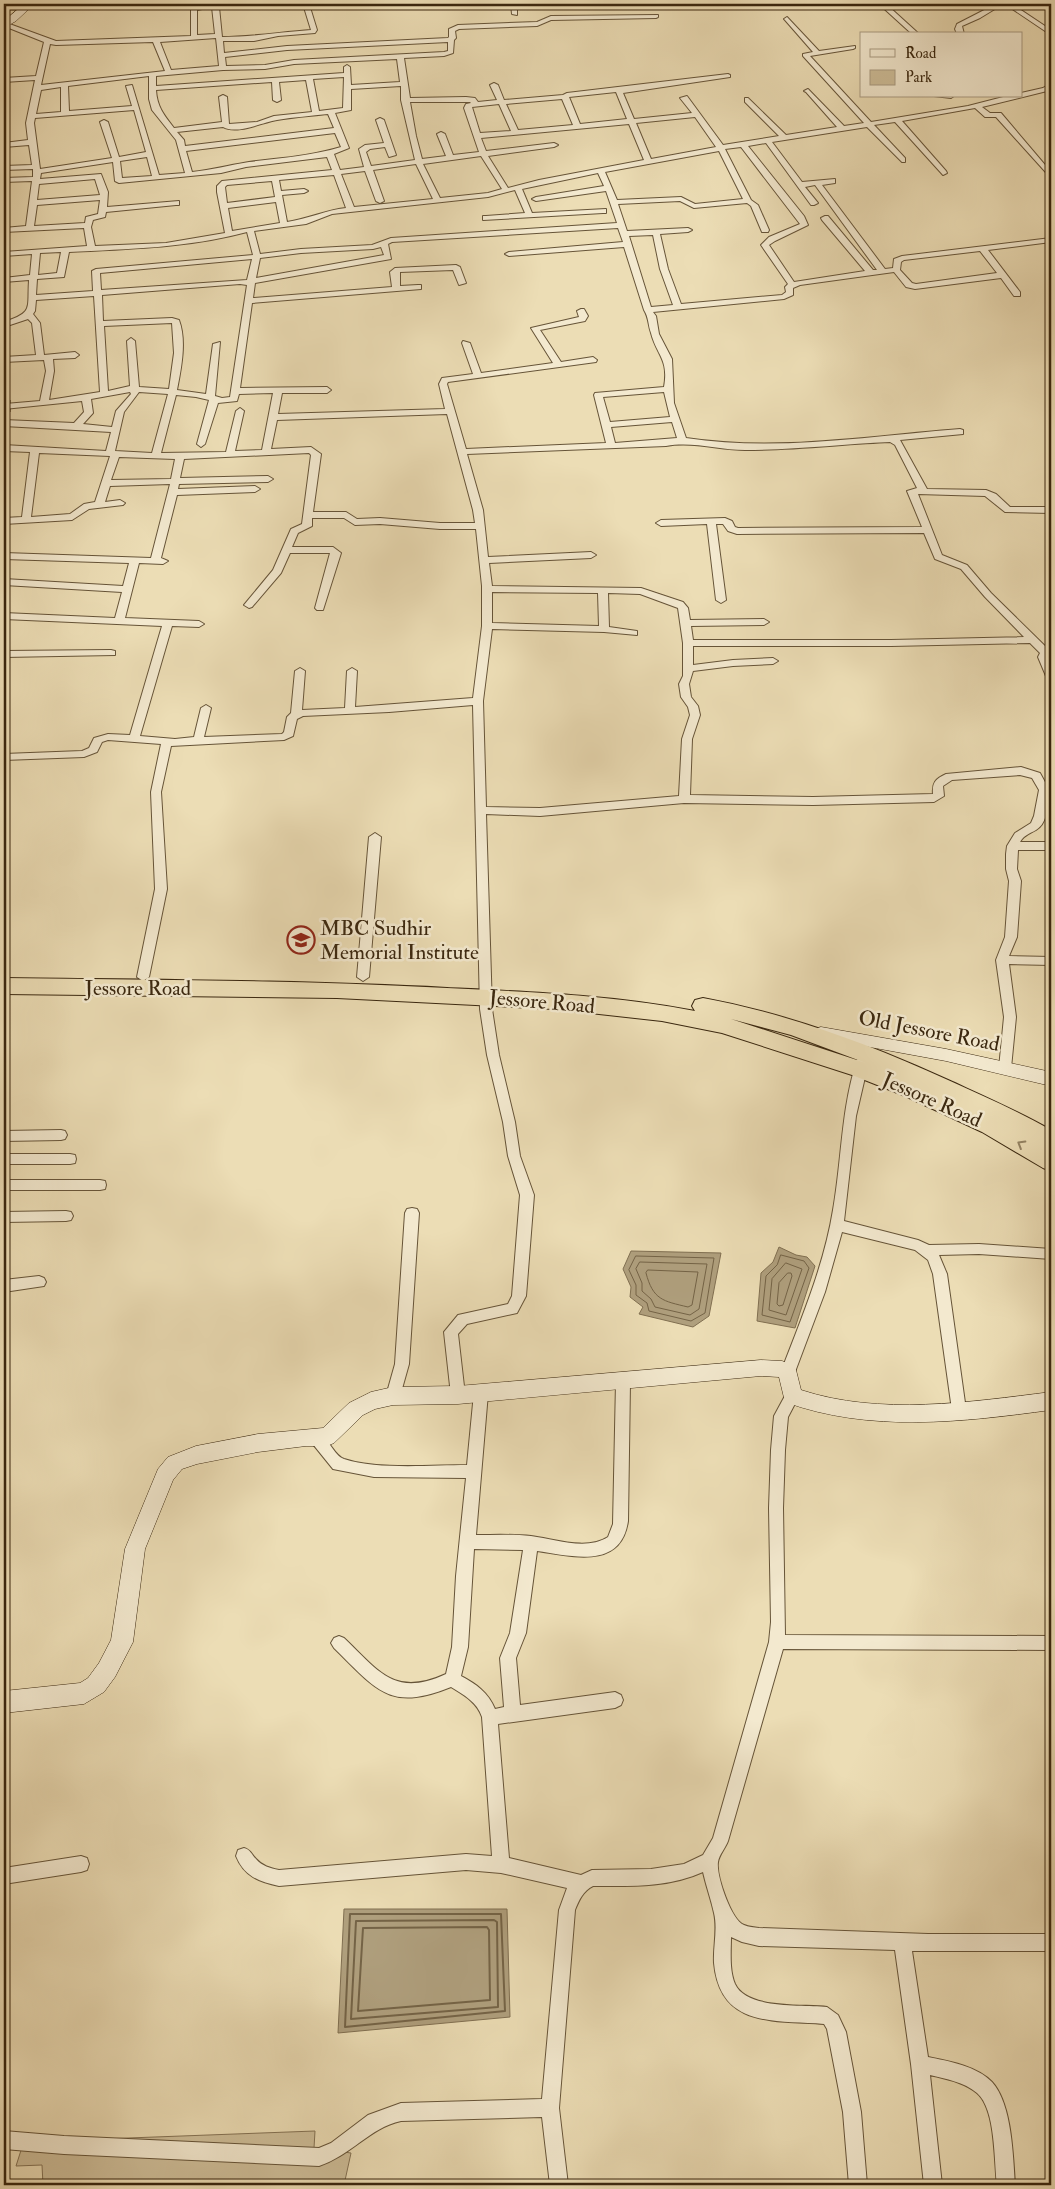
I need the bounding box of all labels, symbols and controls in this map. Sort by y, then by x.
legend [860,32,1022,98]
text: Road [905,44,937,63]
text: Park [905,68,932,87]
place label: MBC Sudhir Memorial Institute [320,915,479,966]
school or university icon: MBC Sudhir Memorial Institute [286,925,316,955]
street label: Jessore Road [84,975,192,1002]
street label: Jessore Road [487,984,597,1020]
street label: Old Jessore Road [856,1004,1003,1058]
street label: Jessore Road [877,1066,987,1134]
one-way arrow [1017,1140,1026,1150]

